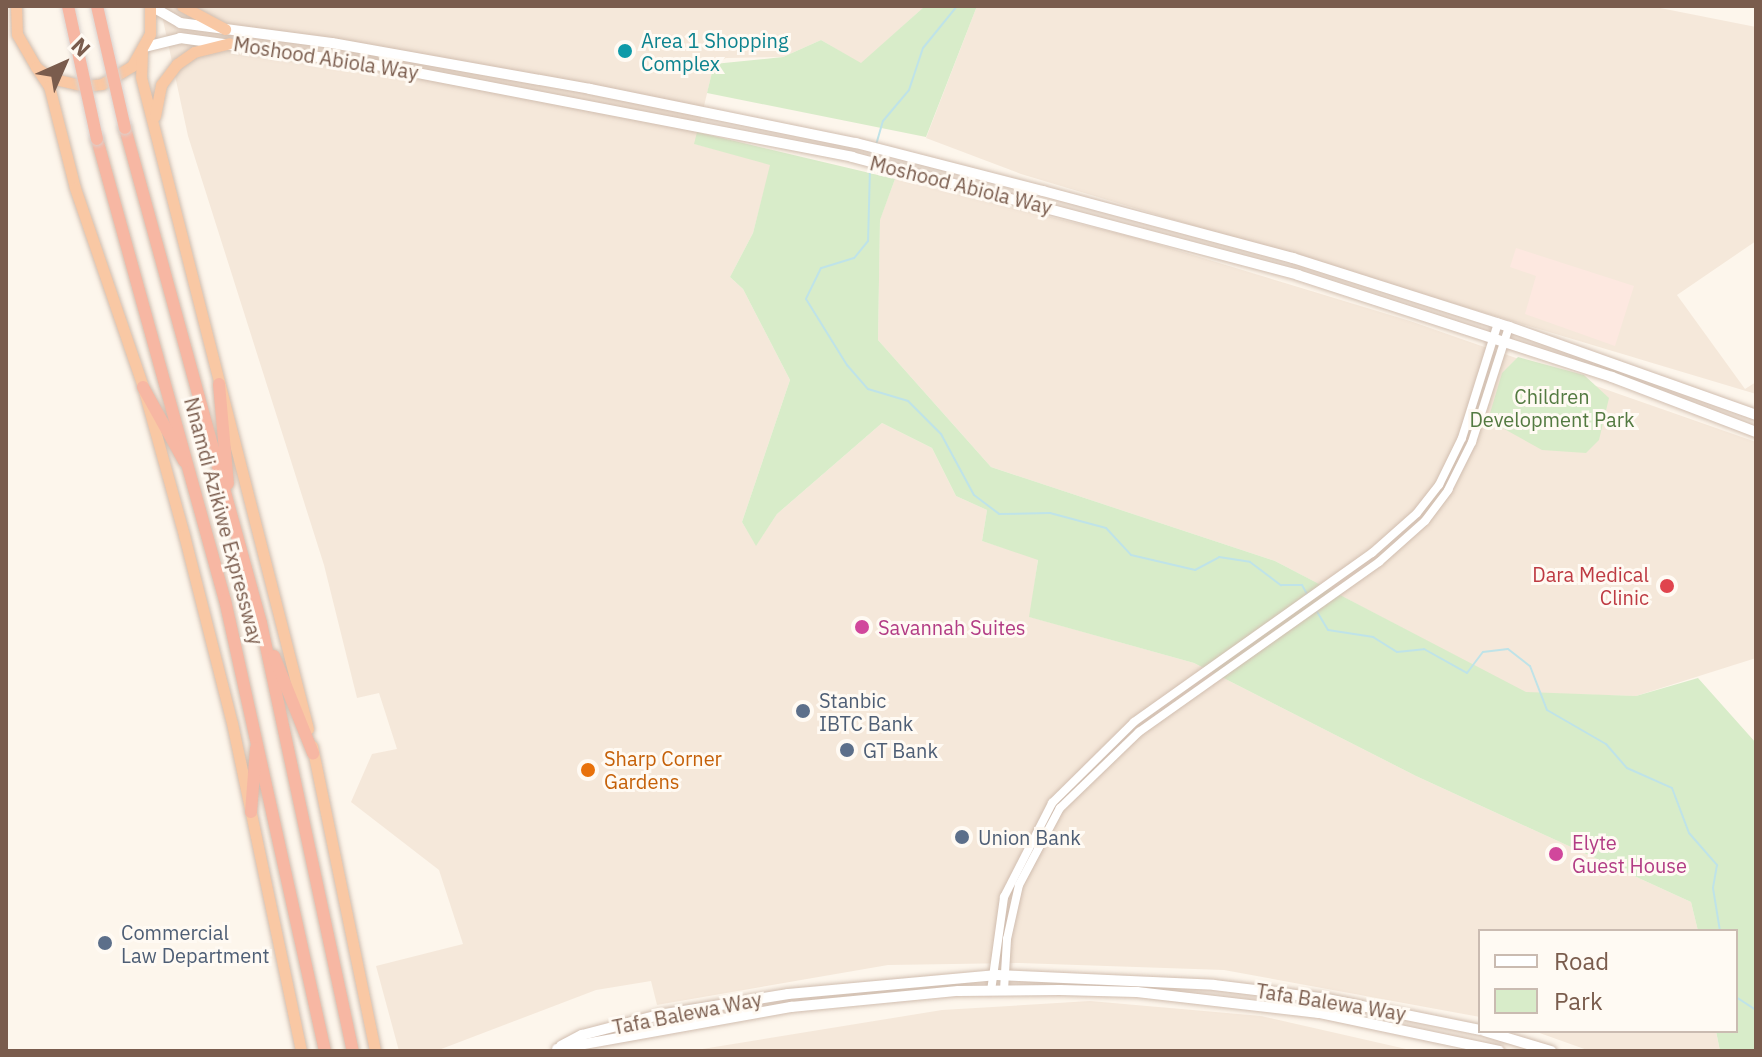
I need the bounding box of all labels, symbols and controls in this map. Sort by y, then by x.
north arrow [24,24,104,104]
place label: Area 1 Shopping Complex [641,28,788,75]
text: N [65,31,97,63]
street label: Moshood Abiola Way [232,32,420,84]
marker: Area 1 Shopping Complex [616,42,634,60]
street label: Moshood Abiola Way [867,151,1055,219]
park label: Children Development Park [1469,385,1635,432]
street label: Nnamdi Azikiwe Expressway [179,395,269,647]
place label: Dara Medical Clinic [1532,562,1649,609]
marker: Dara Medical Clinic [1656,575,1678,597]
place label: Savannah Suites [878,615,1026,639]
marker: Savannah Suites [853,618,871,636]
place label: Stanbic IBTC Bank [819,688,913,735]
marker: Stanbic IBTC Bank [794,702,812,720]
place label: GT Bank [863,738,938,762]
marker: GT Bank [838,741,856,759]
place label: Sharp Corner Gardens [604,746,722,793]
marker: Sharp Corner Gardens [579,761,597,779]
place label: Union Bank [978,825,1081,849]
marker: Union Bank [953,828,971,846]
place label: Elyte Guest House [1572,830,1687,877]
marker: Elyte Guest House [1547,845,1565,863]
place label: Commercial Law Department [121,920,270,967]
legend [1478,929,1738,1033]
marker: Commercial Law Department [96,934,114,952]
text: Road [1554,945,1609,977]
street label: Tafa Balewa Way [1254,978,1408,1026]
text: Park [1554,985,1603,1017]
street label: Tafa Balewa Way [610,987,764,1039]

